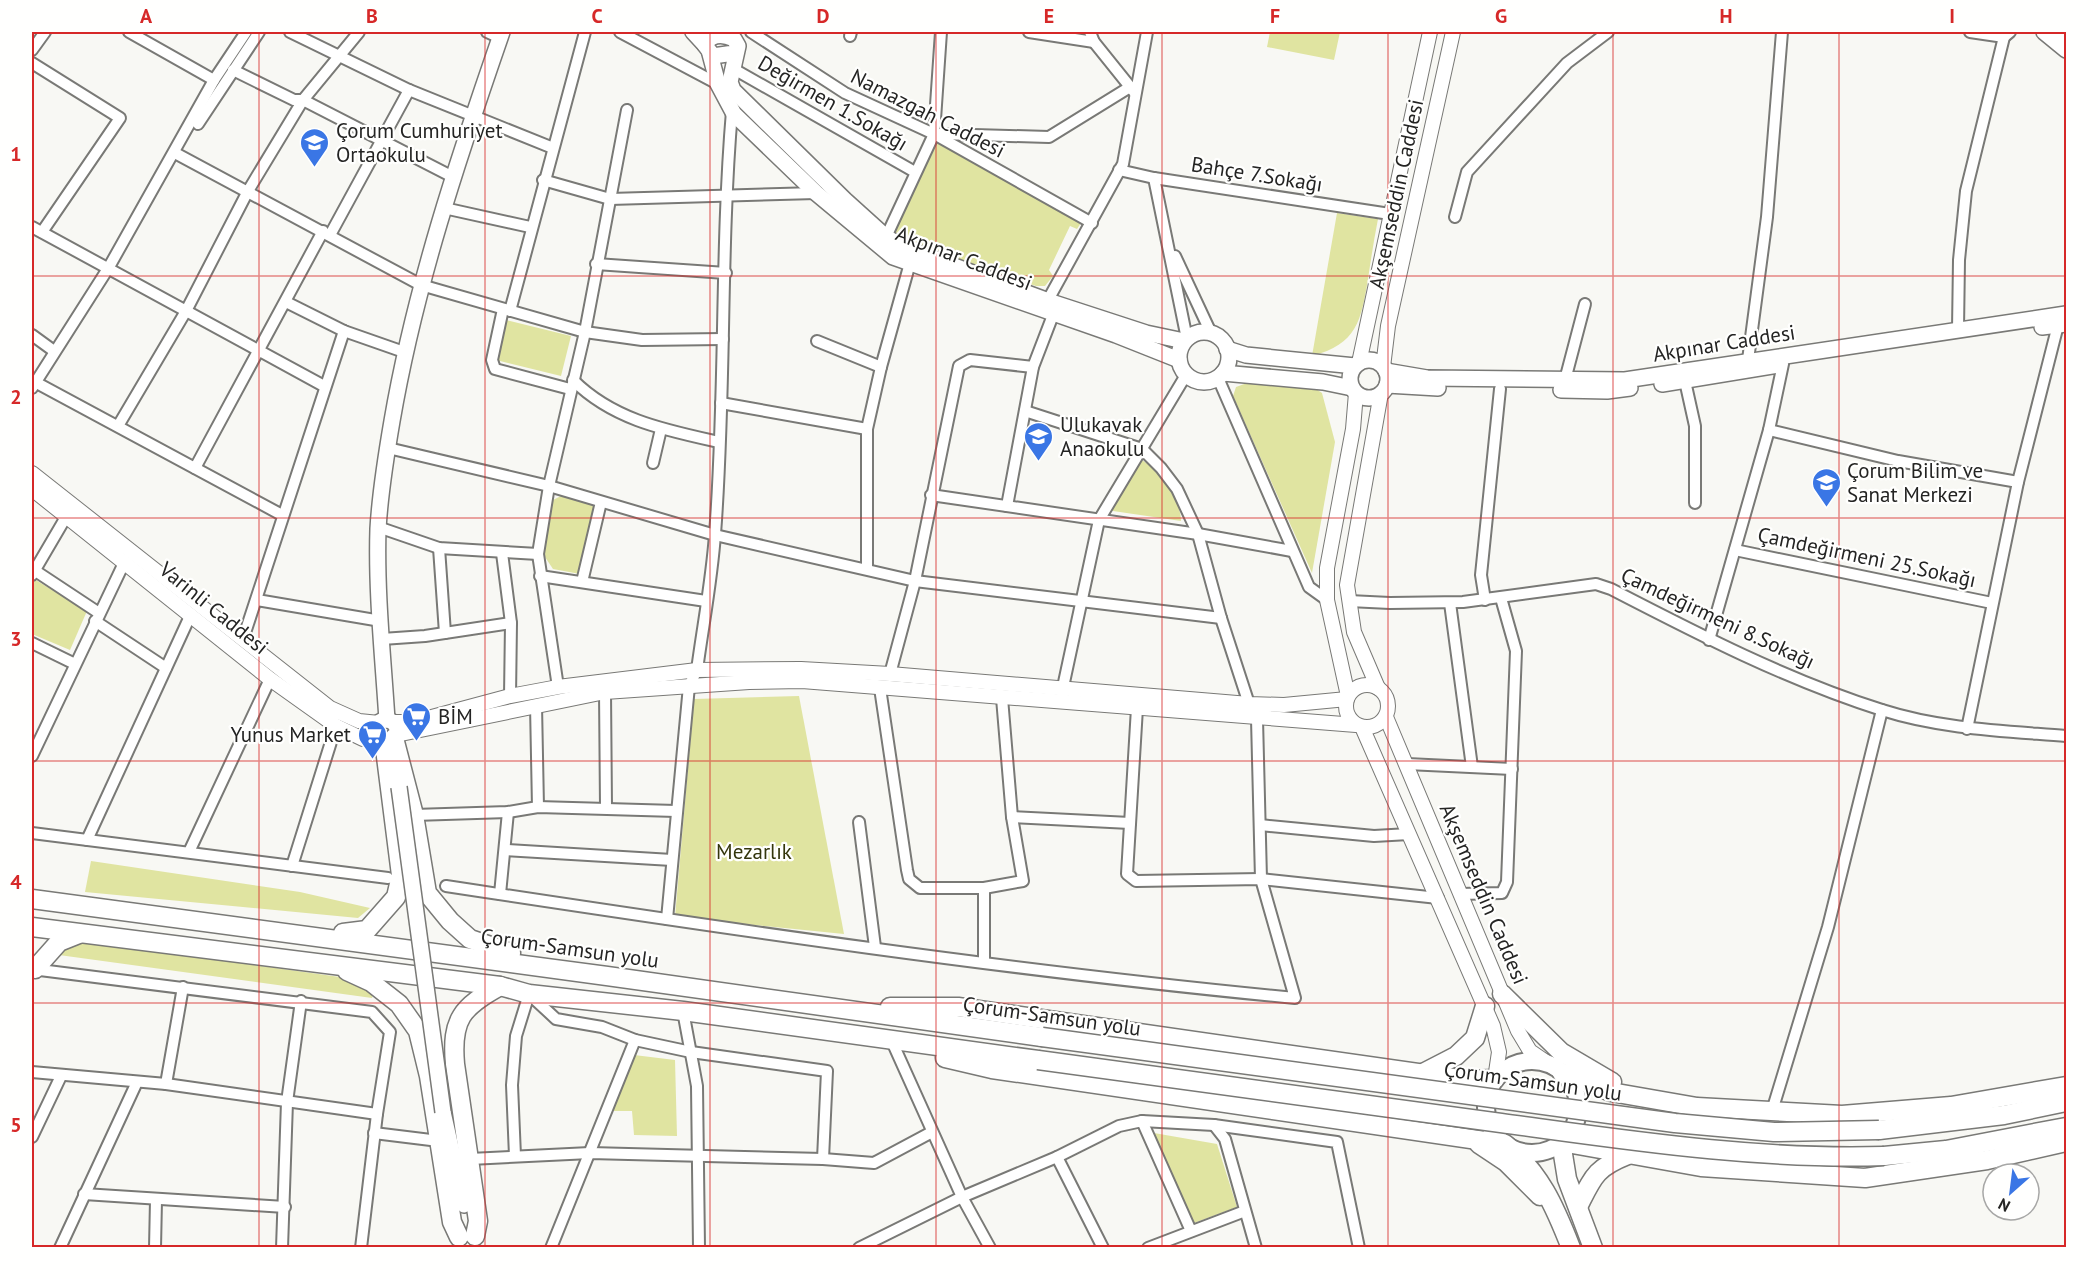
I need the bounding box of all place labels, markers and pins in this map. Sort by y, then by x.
place label: Çorum Cumhuriyet Ortaokulu [336,117,503,168]
school or university icon: Çorum Cumhuriyet Ortaokulu [299,126,331,168]
place label: Ulukavak Anaokulu [1060,411,1144,462]
school or university icon: Ulukavak Anaokulu [1023,420,1055,462]
place label: Çorum Bilim ve Sanat Merkezi [1847,457,1983,508]
school or university icon: Çorum Bilim ve Sanat Merkezi [1810,466,1842,508]
supermarket icon: BİM [401,700,433,742]
place label: BİM [438,703,473,730]
supermarket icon: Yunus Market [356,718,388,760]
place label: Yunus Market [230,721,351,748]

